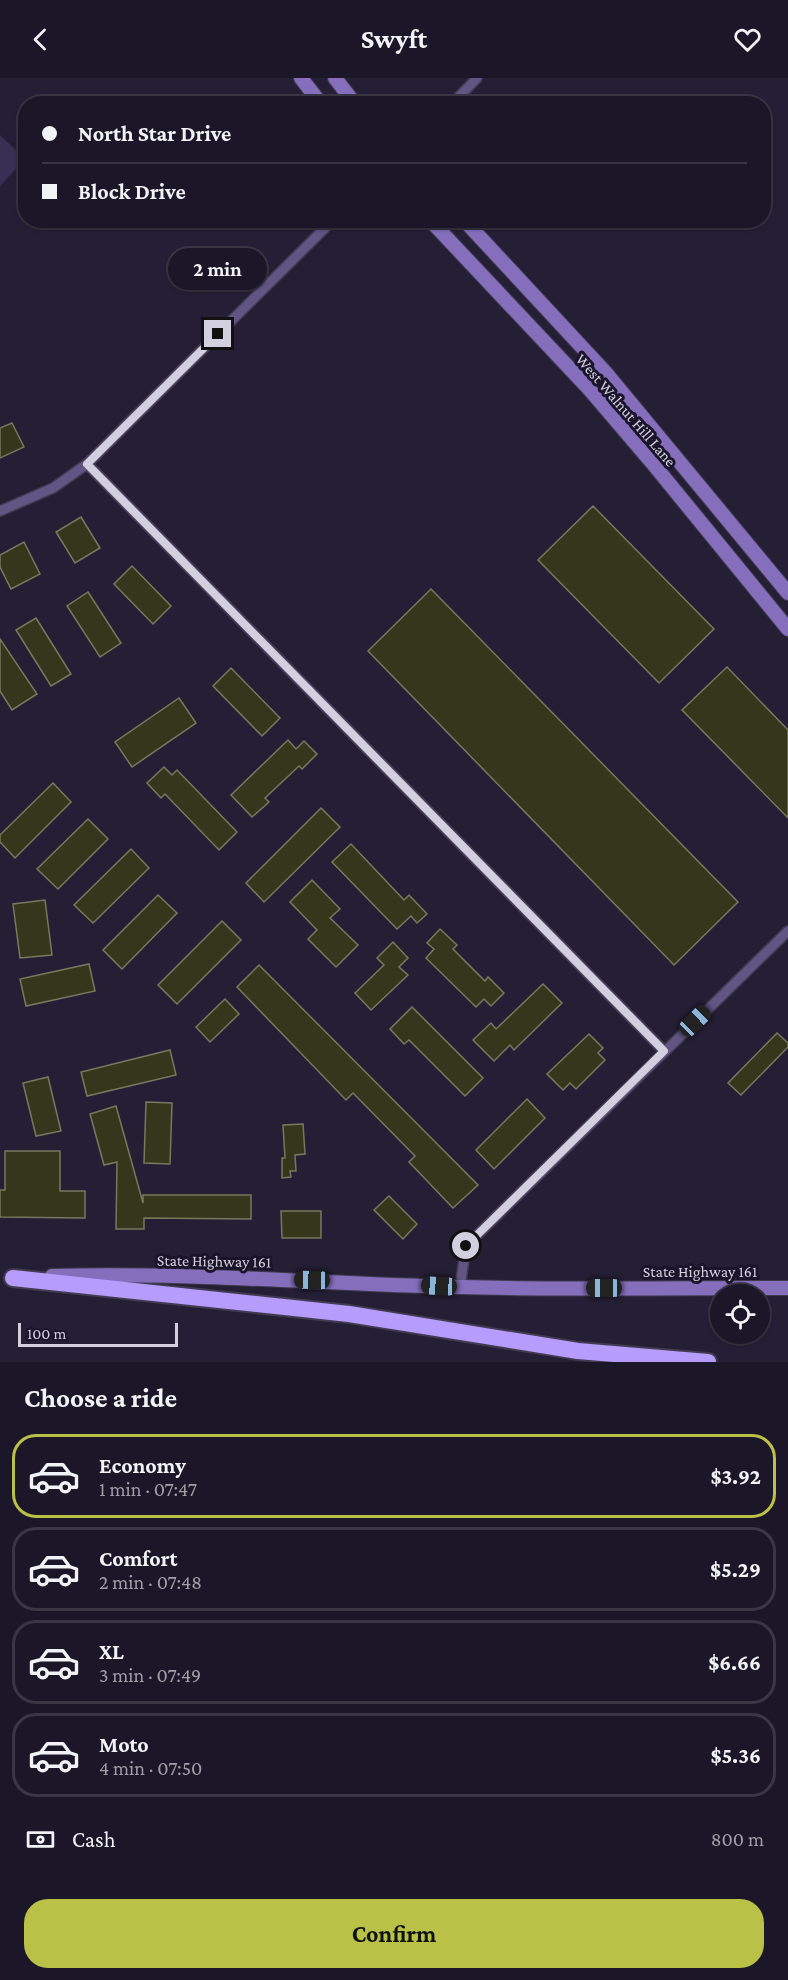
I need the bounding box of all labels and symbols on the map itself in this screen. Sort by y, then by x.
callout: 2 min [168,247,268,289]
route end [204,320,231,347]
street label: West Walnut Hill Lane [572,350,680,470]
car [676,1002,714,1040]
route start [452,1232,479,1259]
street label: State Highway 161 [157,1252,271,1271]
street label: State Highway 161 [643,1263,757,1281]
car [294,1271,330,1289]
car [421,1276,457,1296]
car [586,1279,622,1297]
scale bar [18,1320,178,1348]

